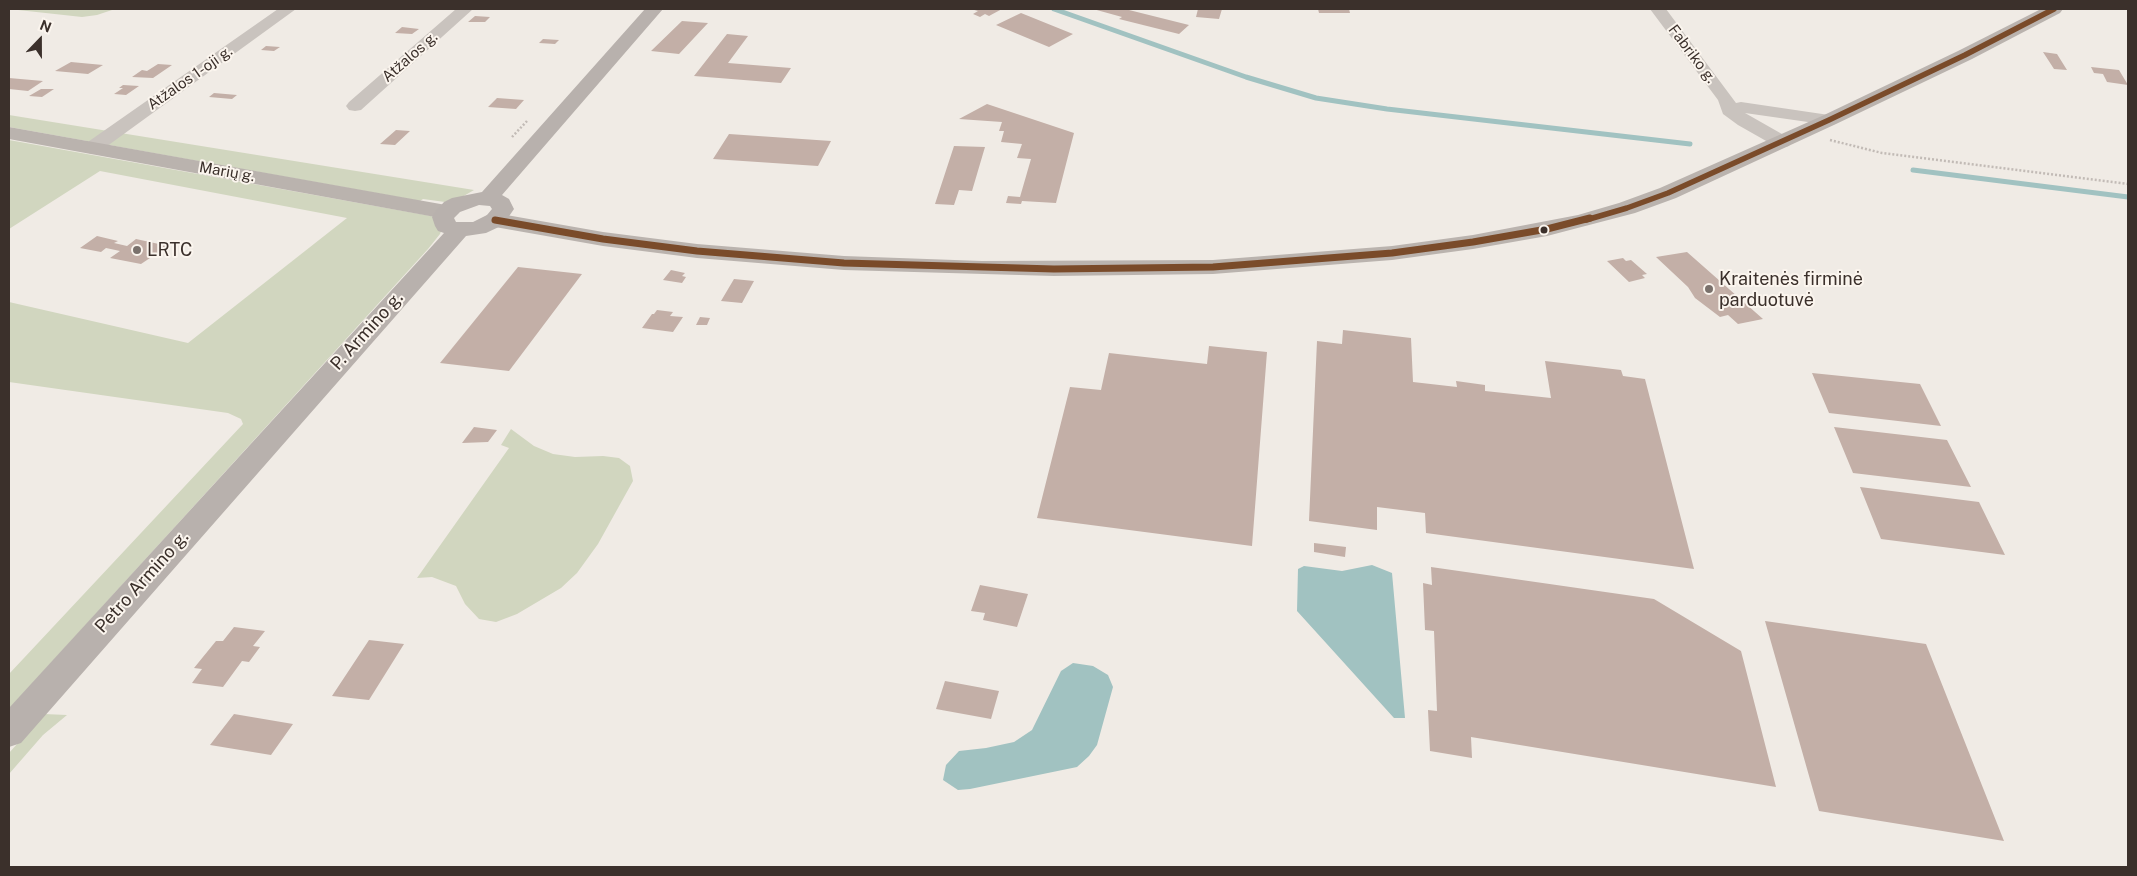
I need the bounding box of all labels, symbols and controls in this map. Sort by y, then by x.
north arrow [15,15,65,65]
text: N [38,17,54,36]
street label: Fabriko g. [1664,21,1720,87]
street label: Atžalos g. [379,28,441,86]
street label: Atžalos 1-oji g. [144,42,236,114]
street label: Marių g. [198,158,256,186]
unlabelled marker [1539,225,1549,235]
place label: LRTC [147,239,192,261]
marker: LRTC [131,244,143,256]
place label: Kraitenės firminė parduotuvė [1719,268,1863,310]
marker: Kraitenės firminė parduotuvė [1703,283,1715,295]
street label: P. Armino g. [326,287,408,375]
street label: Petro Armino g. [91,527,193,637]

